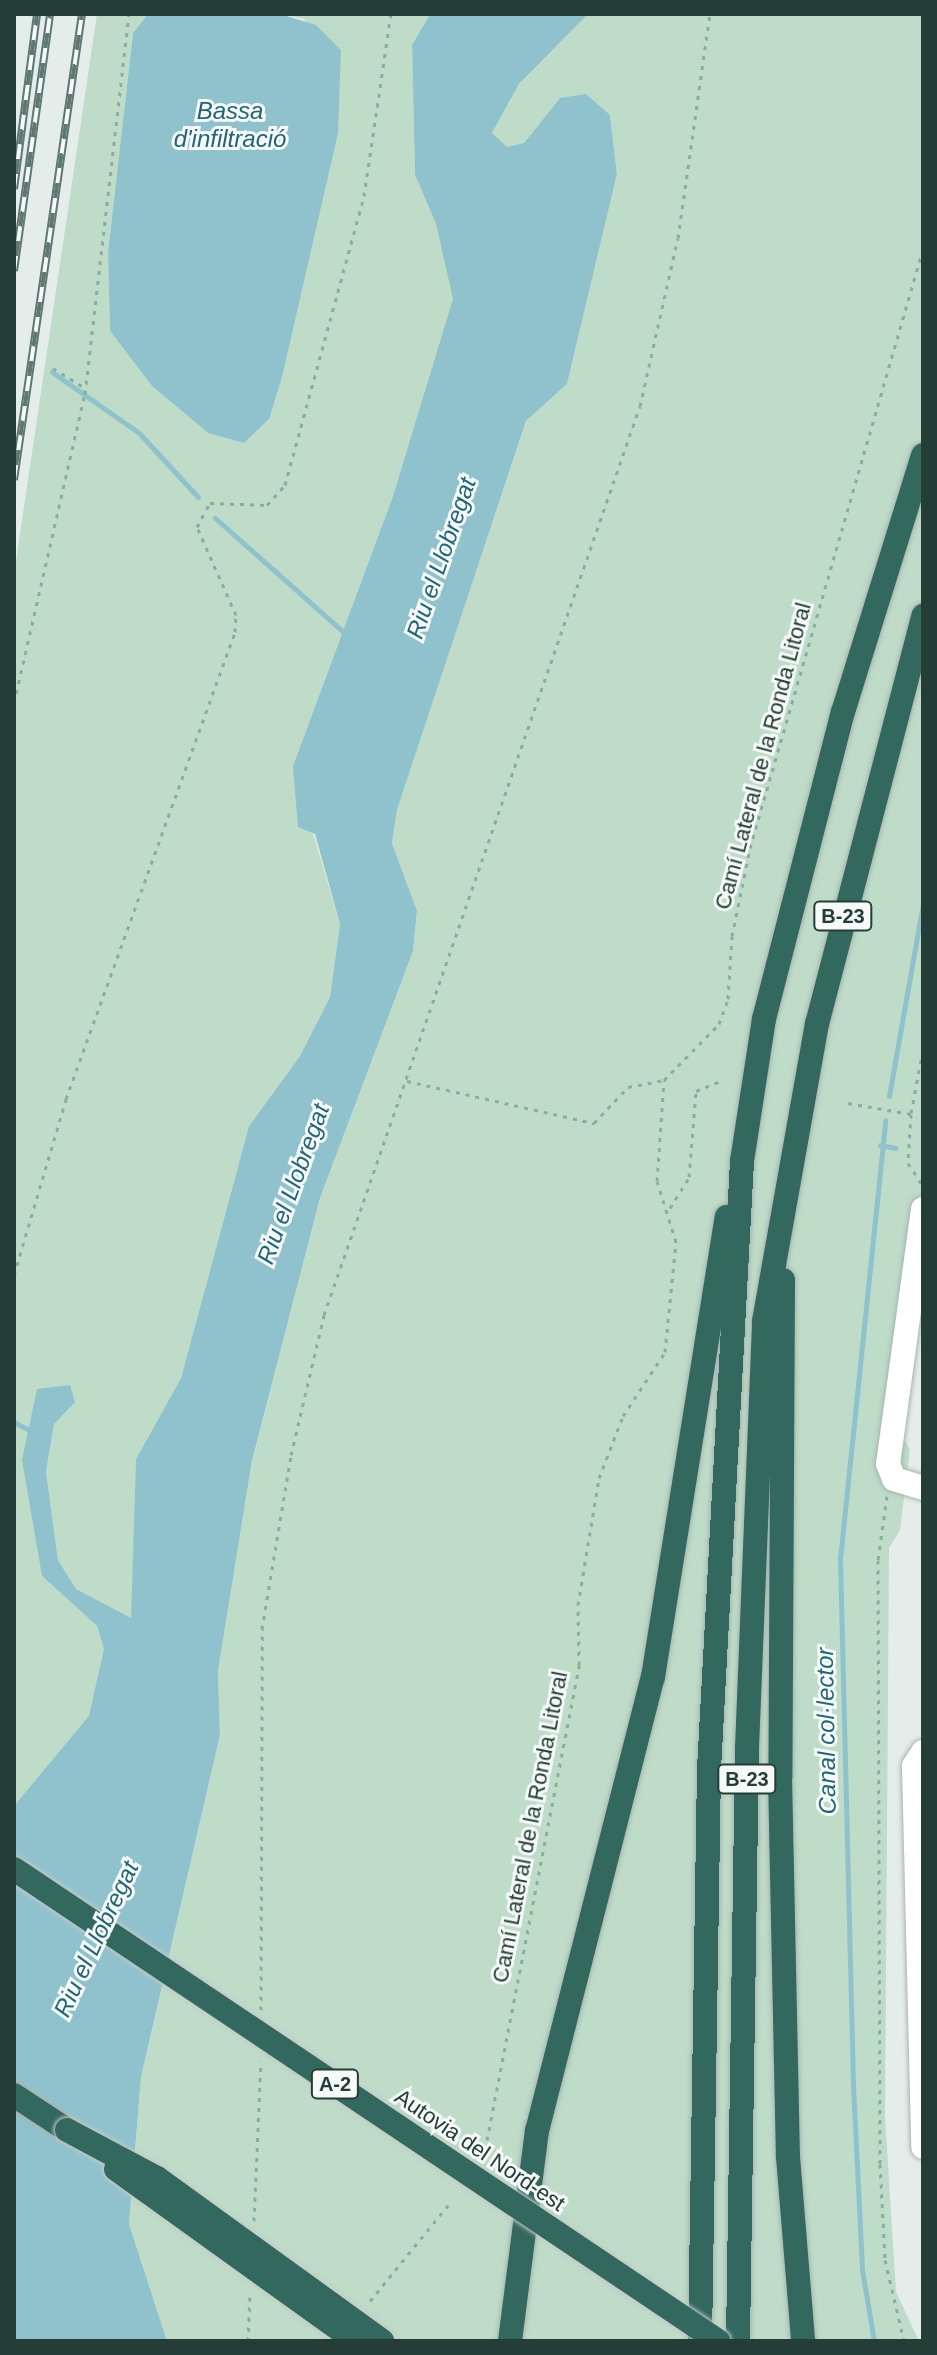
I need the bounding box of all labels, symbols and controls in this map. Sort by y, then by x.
water label: Bassa d'infiltració [174,97,286,153]
water label: Riu el Llobregat [400,474,482,642]
street label: Camí Lateral de la Ronda Litoral [709,600,817,912]
road number: B-23 [813,900,873,932]
water label: Riu el Llobregat [251,1100,335,1268]
water label: Canal col·lector [810,1647,842,1815]
street label: Camí Lateral de la Ronda Litoral [487,1669,573,1985]
road number: B-23 [717,1763,777,1795]
water label: Riu el Llobregat [47,1857,145,2021]
road number: A-2 [309,2068,361,2100]
street label: Autovia del Nord-est [390,2083,570,2217]

